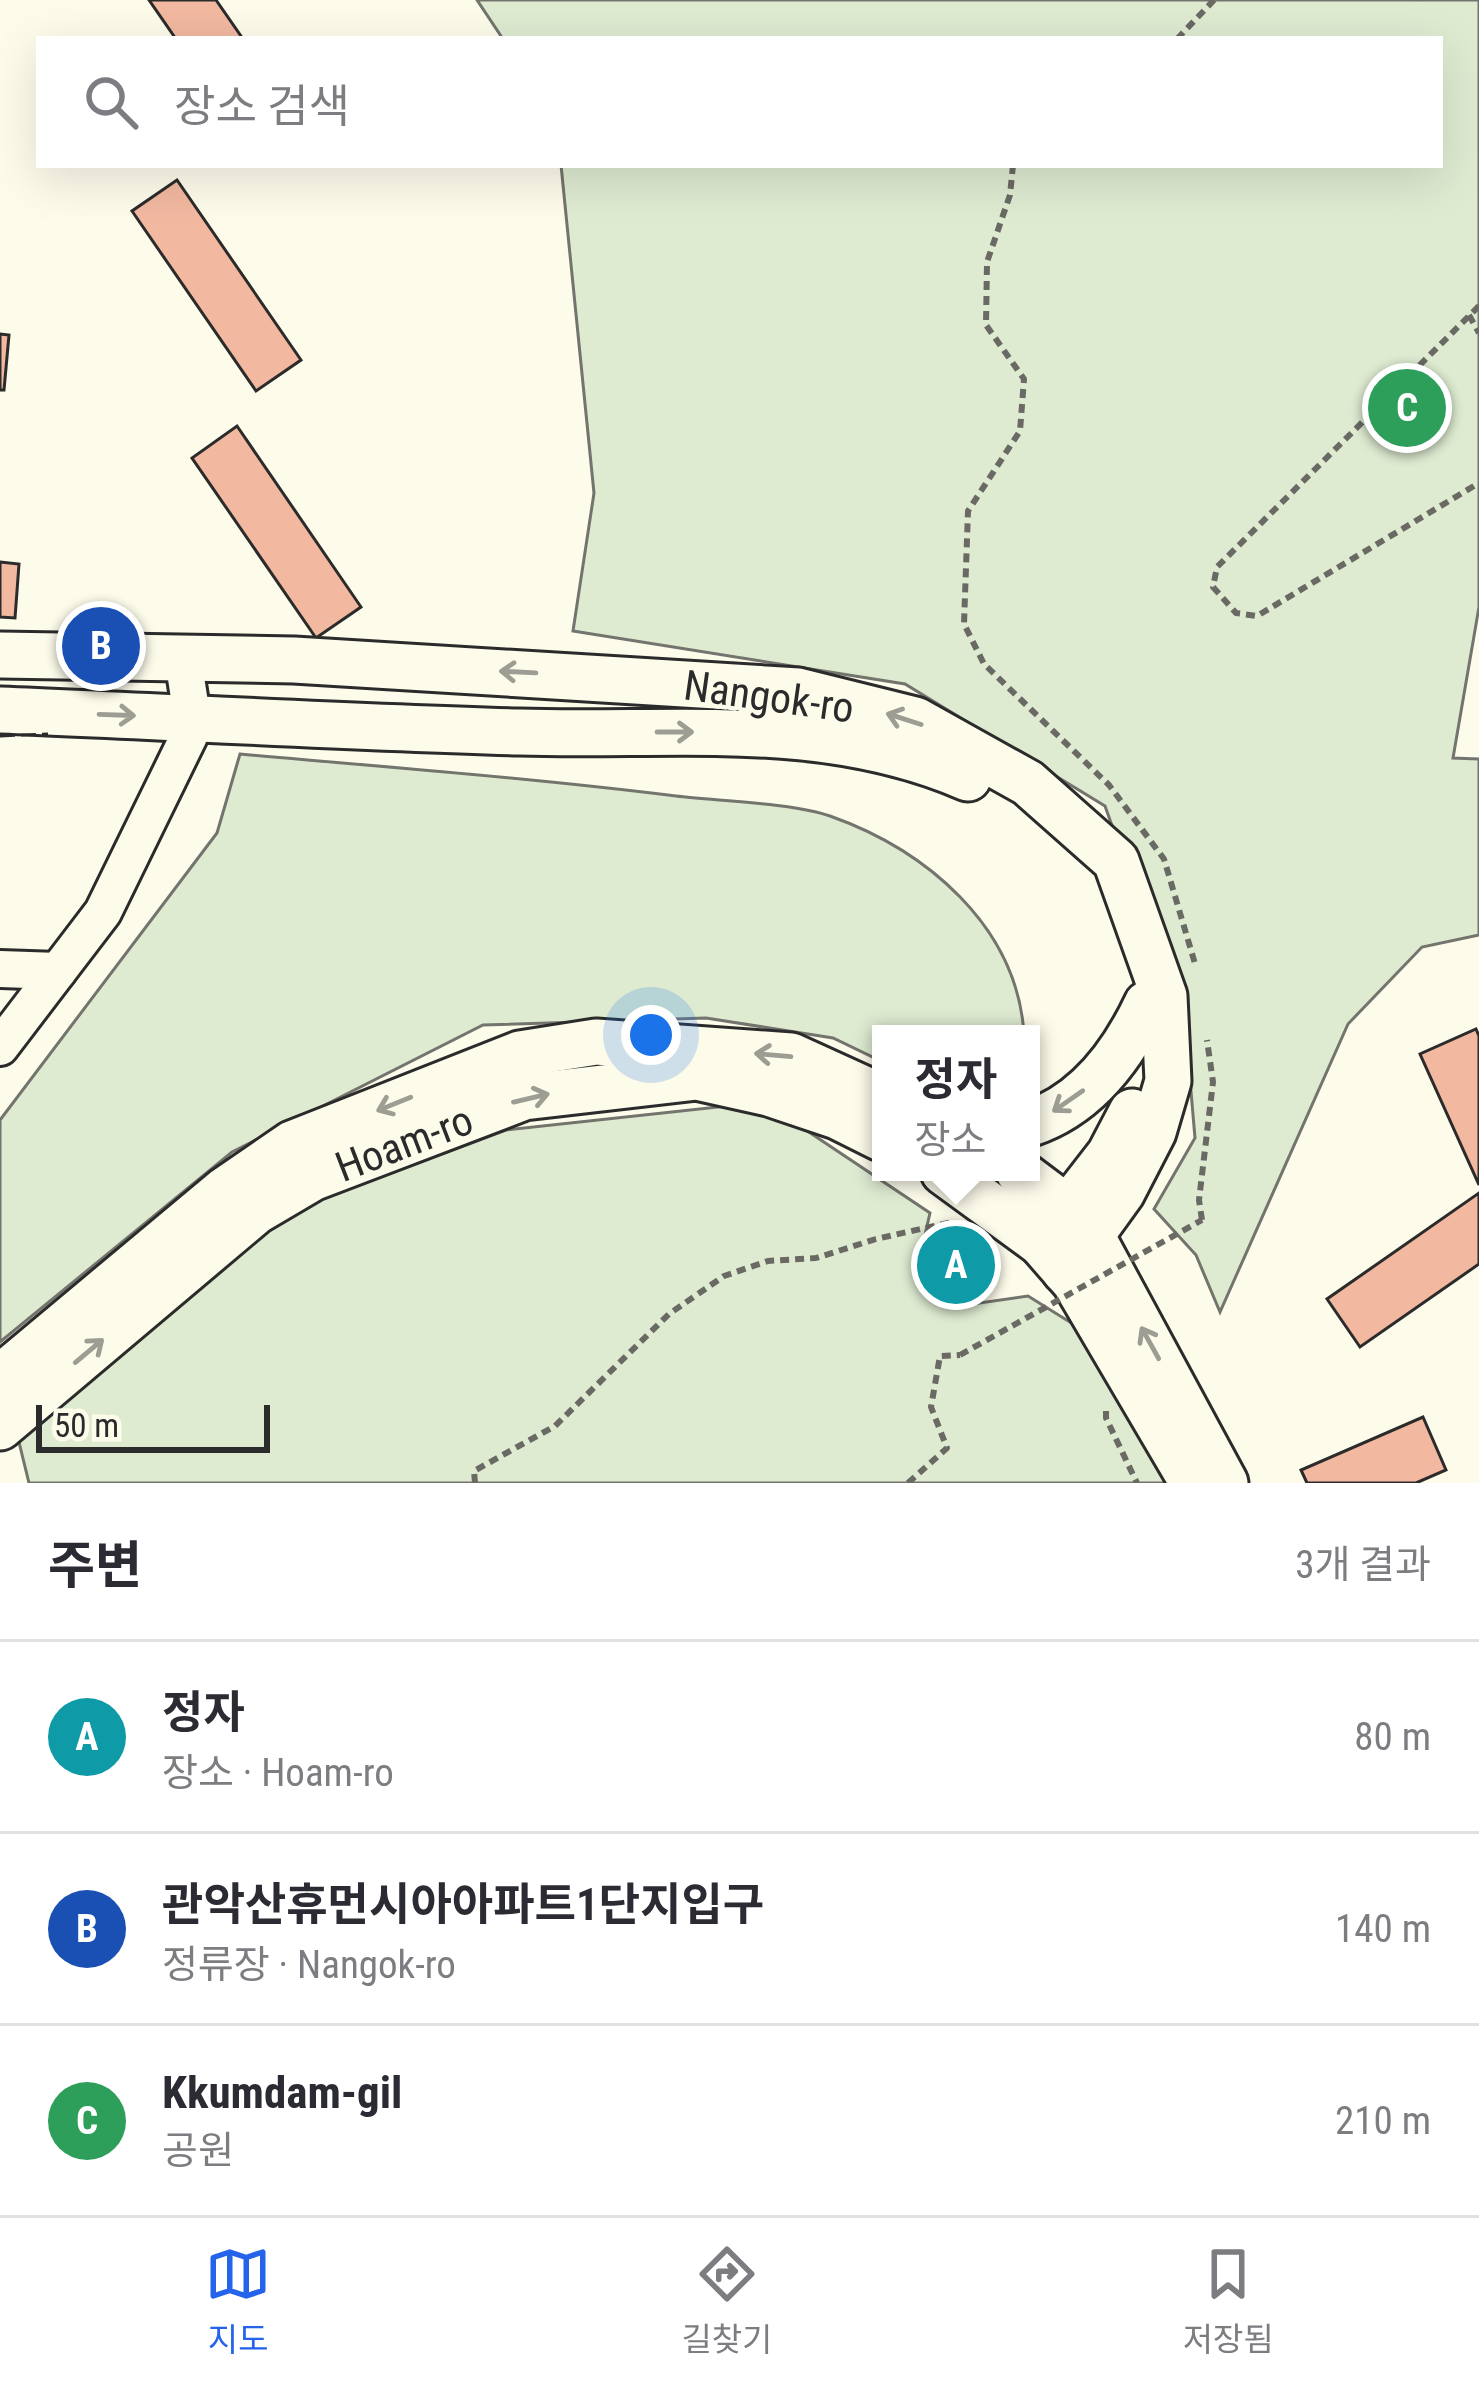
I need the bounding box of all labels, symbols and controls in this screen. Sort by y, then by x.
search box [36,36,1443,168]
icon: search [78,69,144,135]
text: 장소 검색 [174,80,350,133]
pin: C [1368,363,1446,453]
pin: B [62,601,140,691]
one-way arrow [499,660,538,683]
street label: Nangok-ro [681,660,857,733]
one-way arrow [97,703,136,726]
one-way arrow [886,706,924,728]
one-way arrow [655,721,694,743]
your location [621,1005,681,1065]
popup [872,1025,1040,1181]
one-way arrow [754,1043,793,1066]
text: 정자 [915,1053,997,1106]
one-way arrow [511,1086,549,1108]
one-way arrow [1052,1089,1086,1114]
street label: Hoam-ro [329,1095,480,1192]
one-way arrow [376,1095,413,1116]
text: 장소 [915,1117,986,1163]
pin: A [917,1220,995,1310]
one-way arrow [1138,1326,1161,1361]
one-way arrow [73,1337,104,1365]
scale bar [36,1399,270,1452]
text: 50 m [54,1406,119,1445]
text: 주변 [48,1536,142,1595]
text: 3개 결과 [1295,1542,1431,1588]
text: 정자 [162,1686,245,1739]
text: A [75,1714,99,1760]
text: 80 m [1354,1714,1431,1760]
text: 장소 · Hoam-ro [162,1750,394,1796]
text: 관악산휴먼시아아파트1단지입구 [162,1878,764,1931]
text: B [76,1906,98,1952]
text: 140 m [1335,1906,1431,1952]
text: 정류장 · Nangok-ro [162,1942,456,1988]
text: Kkumdam-gil [162,2066,402,2119]
text: C [76,2098,98,2144]
text: 210 m [1335,2098,1431,2144]
text: 공원 [162,2128,234,2174]
tab: 지도 [205,2241,271,2361]
tab: 길찾기 [681,2241,772,2361]
tab: 저장됨 [1183,2241,1274,2361]

